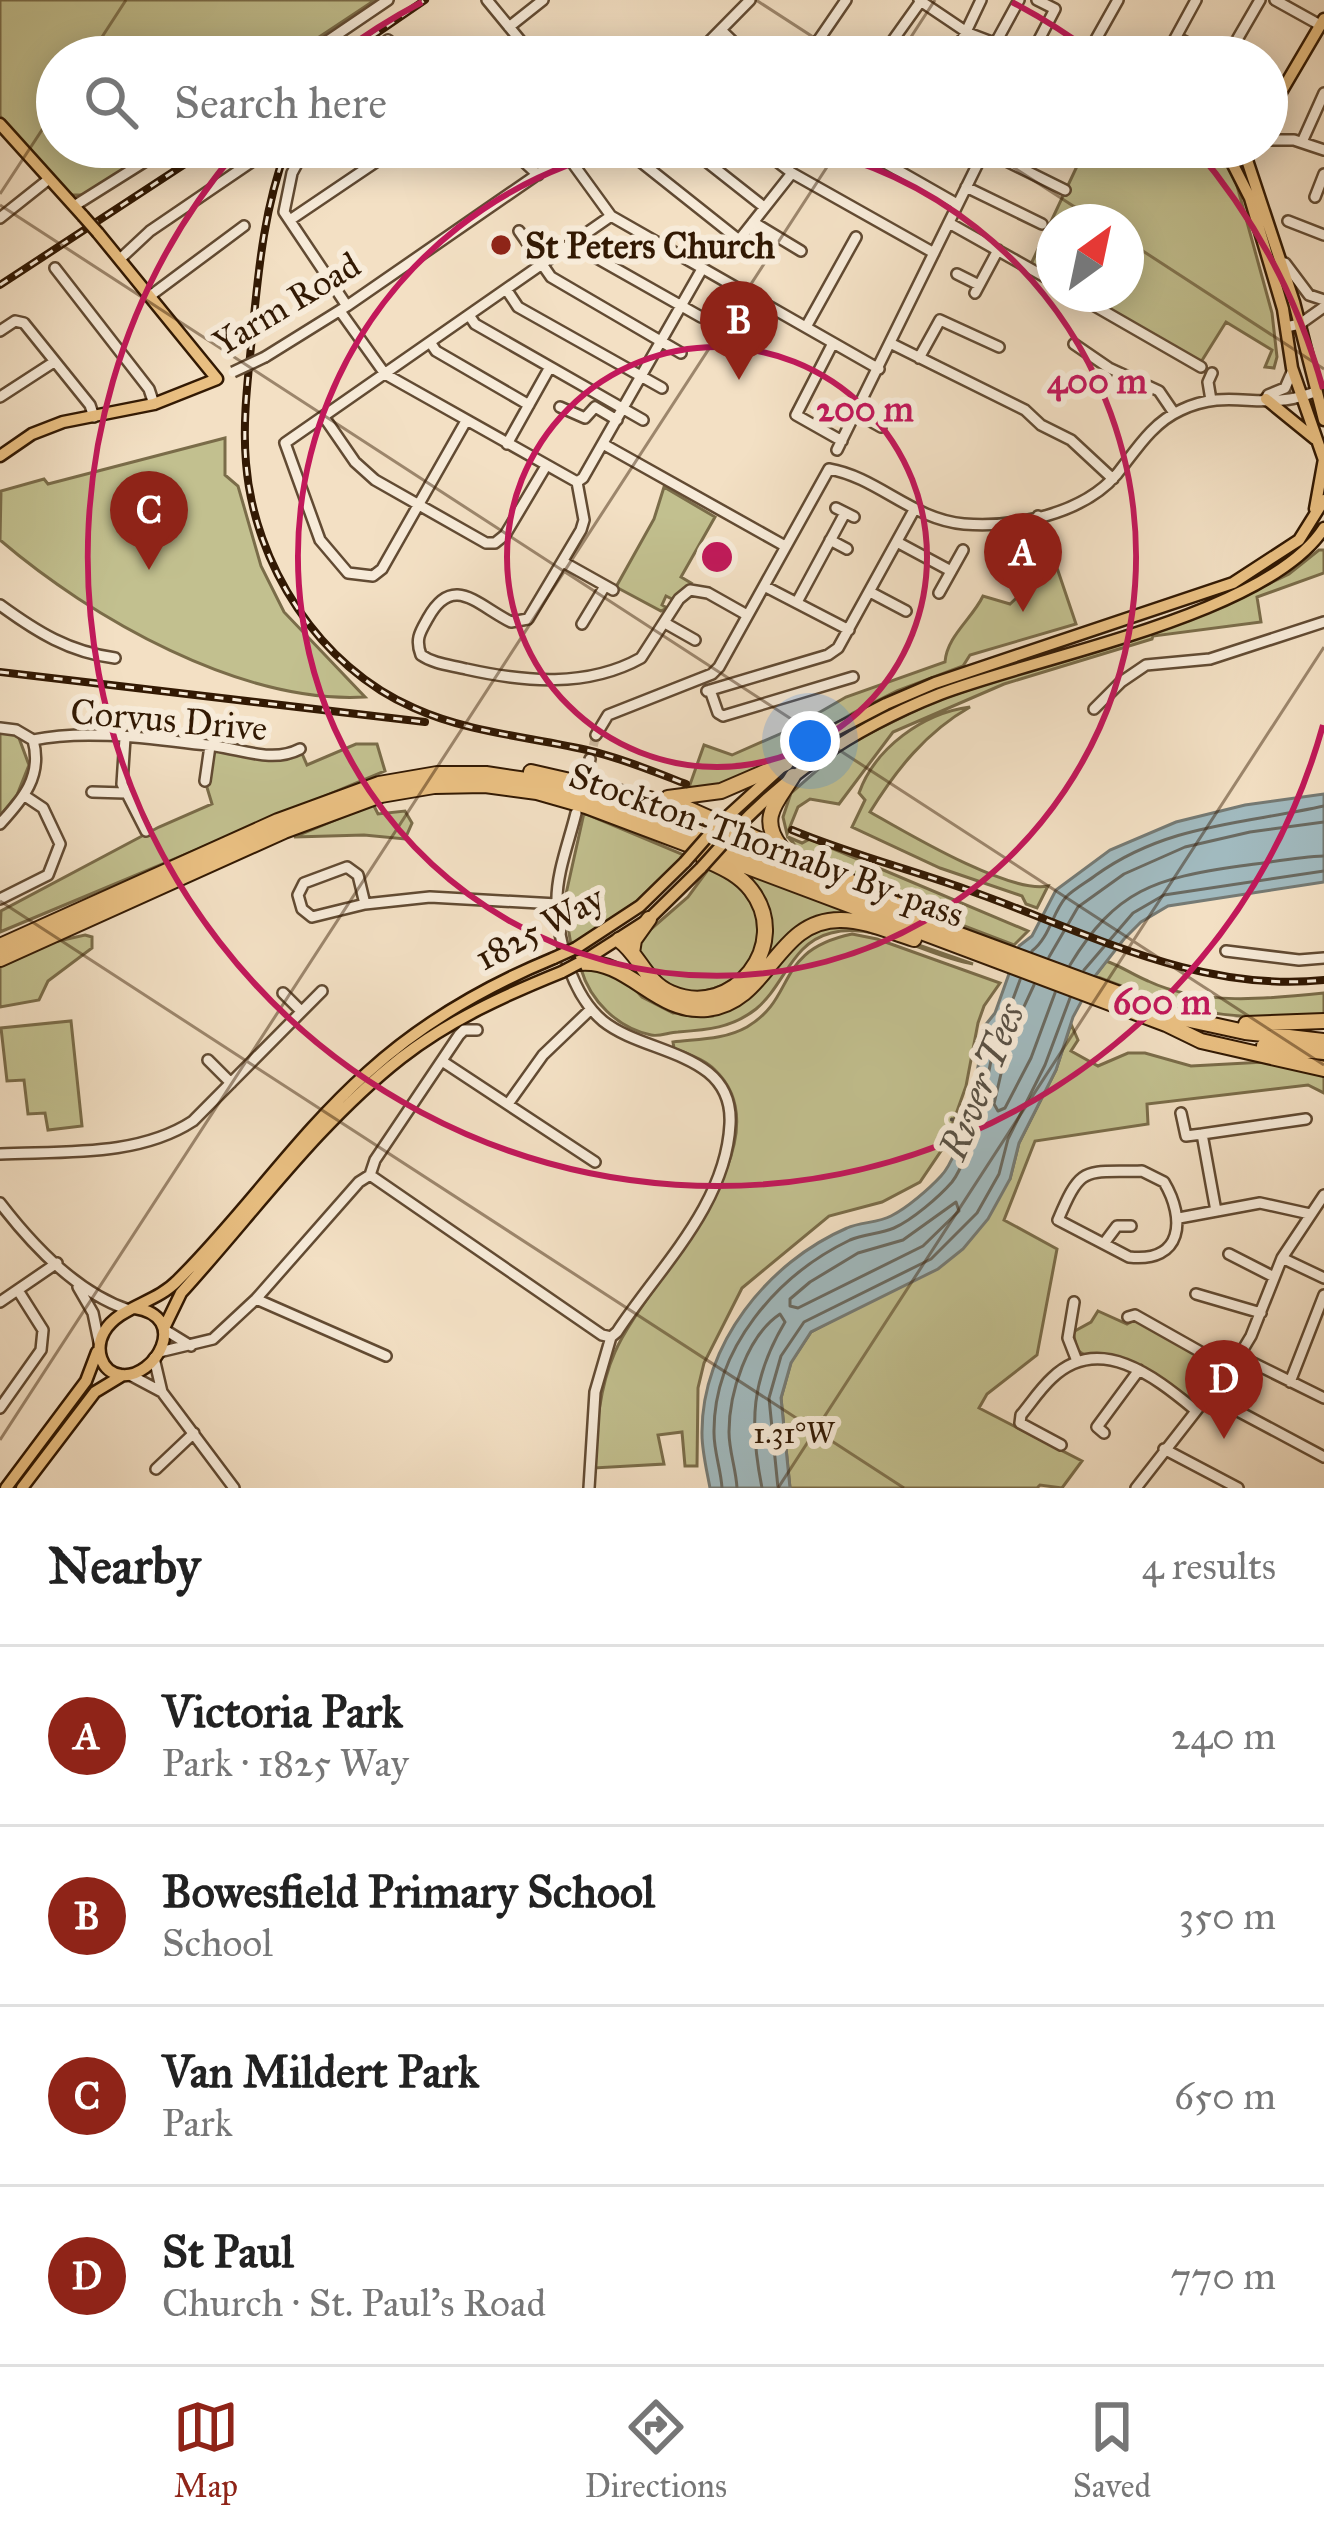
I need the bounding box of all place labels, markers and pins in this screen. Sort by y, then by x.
place label: St Peters Church [525,224,775,268]
marker: St Peters Church [488,232,514,258]
pin: B [700,281,778,380]
pin: C [110,471,188,570]
pin: A [984,513,1062,612]
centre of rings [696,536,738,578]
pin: D [1185,1340,1263,1439]

